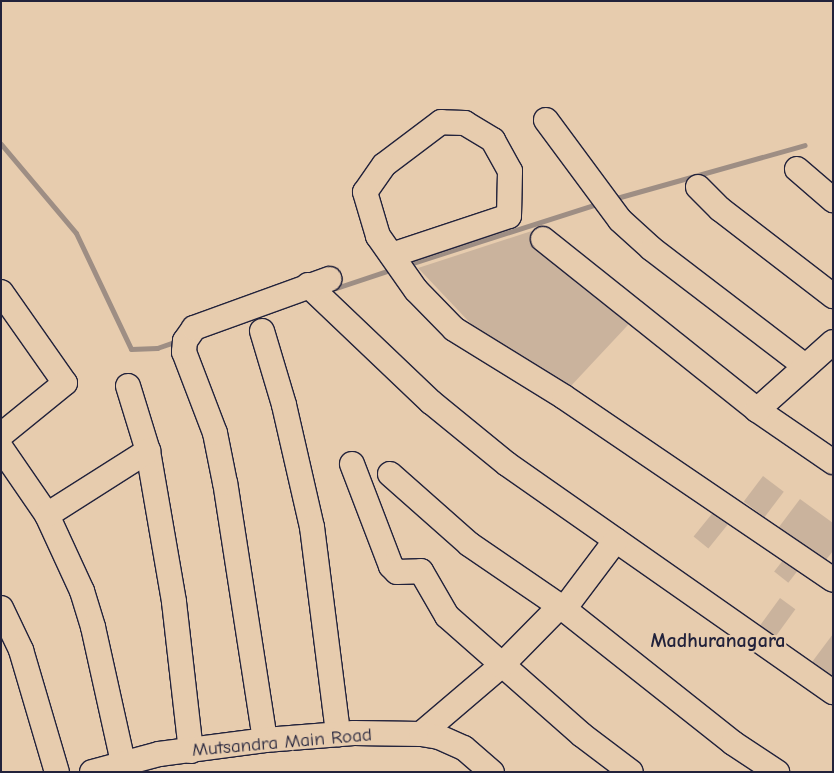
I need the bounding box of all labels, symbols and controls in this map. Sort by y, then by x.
district label: Madhuranagara [650,628,786,652]
street label: Mutsandra Main Road [191,724,373,762]

